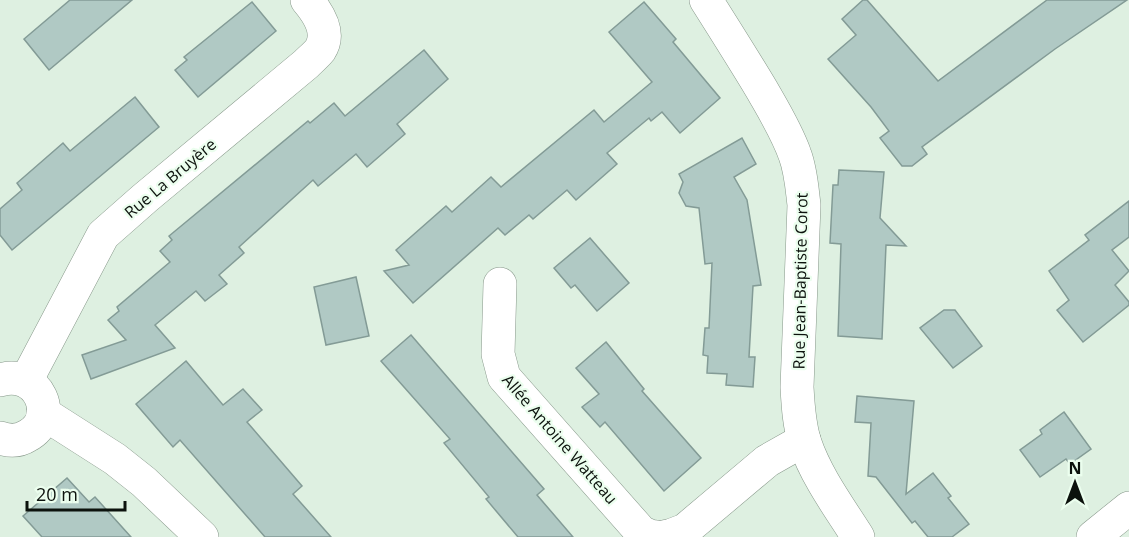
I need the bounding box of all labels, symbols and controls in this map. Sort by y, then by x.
street label: Rue La Bruyère [119,133,221,223]
street label: Rue Jean-Baptiste Corot [787,192,813,370]
street label: Allée Antoine Watteau [497,369,623,509]
north arrow [1045,453,1105,513]
text: N [1068,457,1082,479]
scale bar [27,474,124,512]
text: 20 m [36,482,78,506]

